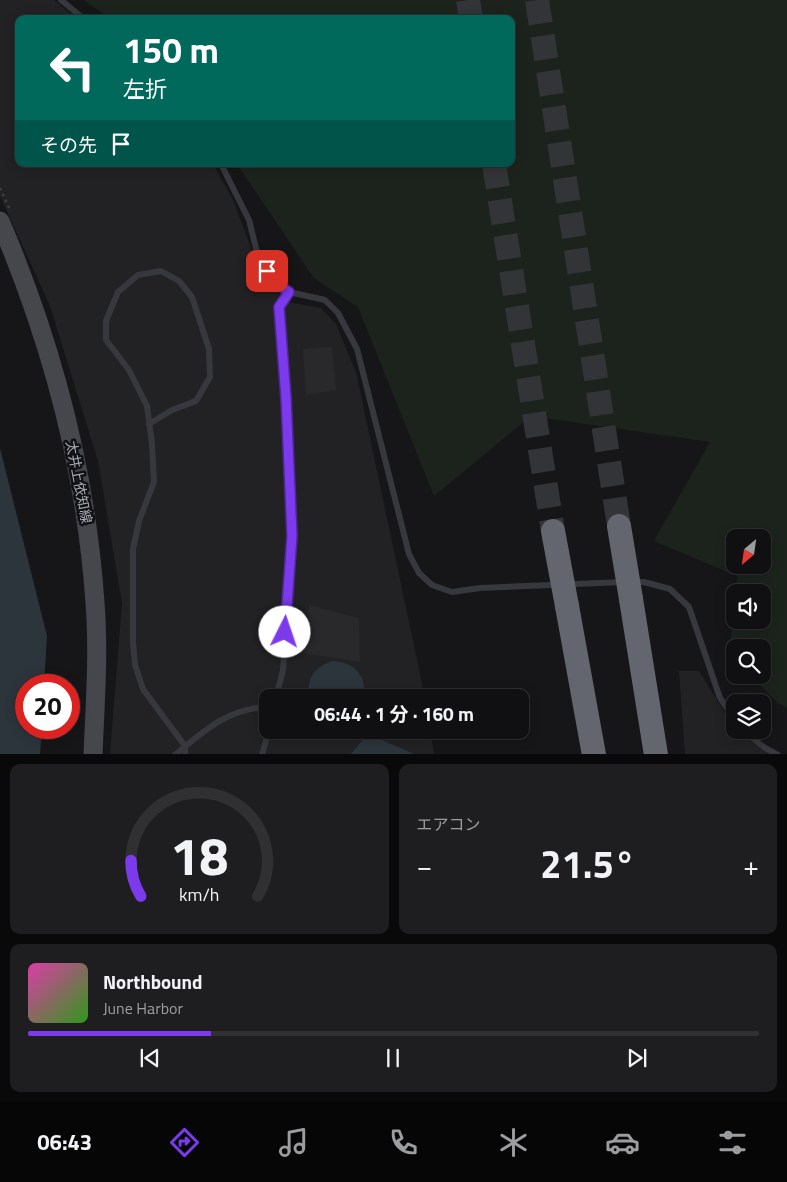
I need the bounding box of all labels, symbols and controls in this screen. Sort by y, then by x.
text: 150 m [123,23,219,77]
icon: left [40,35,105,100]
text: 左折 [123,72,167,106]
text: その先 [40,130,97,159]
icon: arrive [107,130,135,158]
pin [246,250,288,292]
icon: arrive [253,257,281,285]
street label: 太井上依知線 [61,439,98,525]
north arrow [726,529,771,574]
map controls [726,529,771,739]
button: sound [726,584,771,629]
position arrow [258,605,310,657]
button: search [726,639,771,684]
speed limit sign: 20 [15,674,80,739]
button: layers [726,694,771,739]
text: 06:44 · 1 分 · 160 m [314,699,474,728]
text: エアコン [417,812,481,836]
text: 18 [170,816,228,895]
text: 21.5° [540,835,635,893]
text: − [417,844,432,887]
text: + [743,844,759,887]
text: km/h [179,881,219,908]
text: Northbound [103,967,203,996]
text: June Harbor [103,996,183,1020]
icon: previous [136,1044,164,1072]
icon: pause [379,1044,407,1072]
icon: next [623,1044,651,1072]
text: 06:43 [37,1125,92,1159]
icon: directions [167,1125,202,1160]
icon: music [276,1125,311,1160]
icon: phone [386,1125,421,1160]
icon: climate [496,1125,531,1160]
icon: car [605,1125,640,1160]
icon: filters [715,1125,750,1160]

